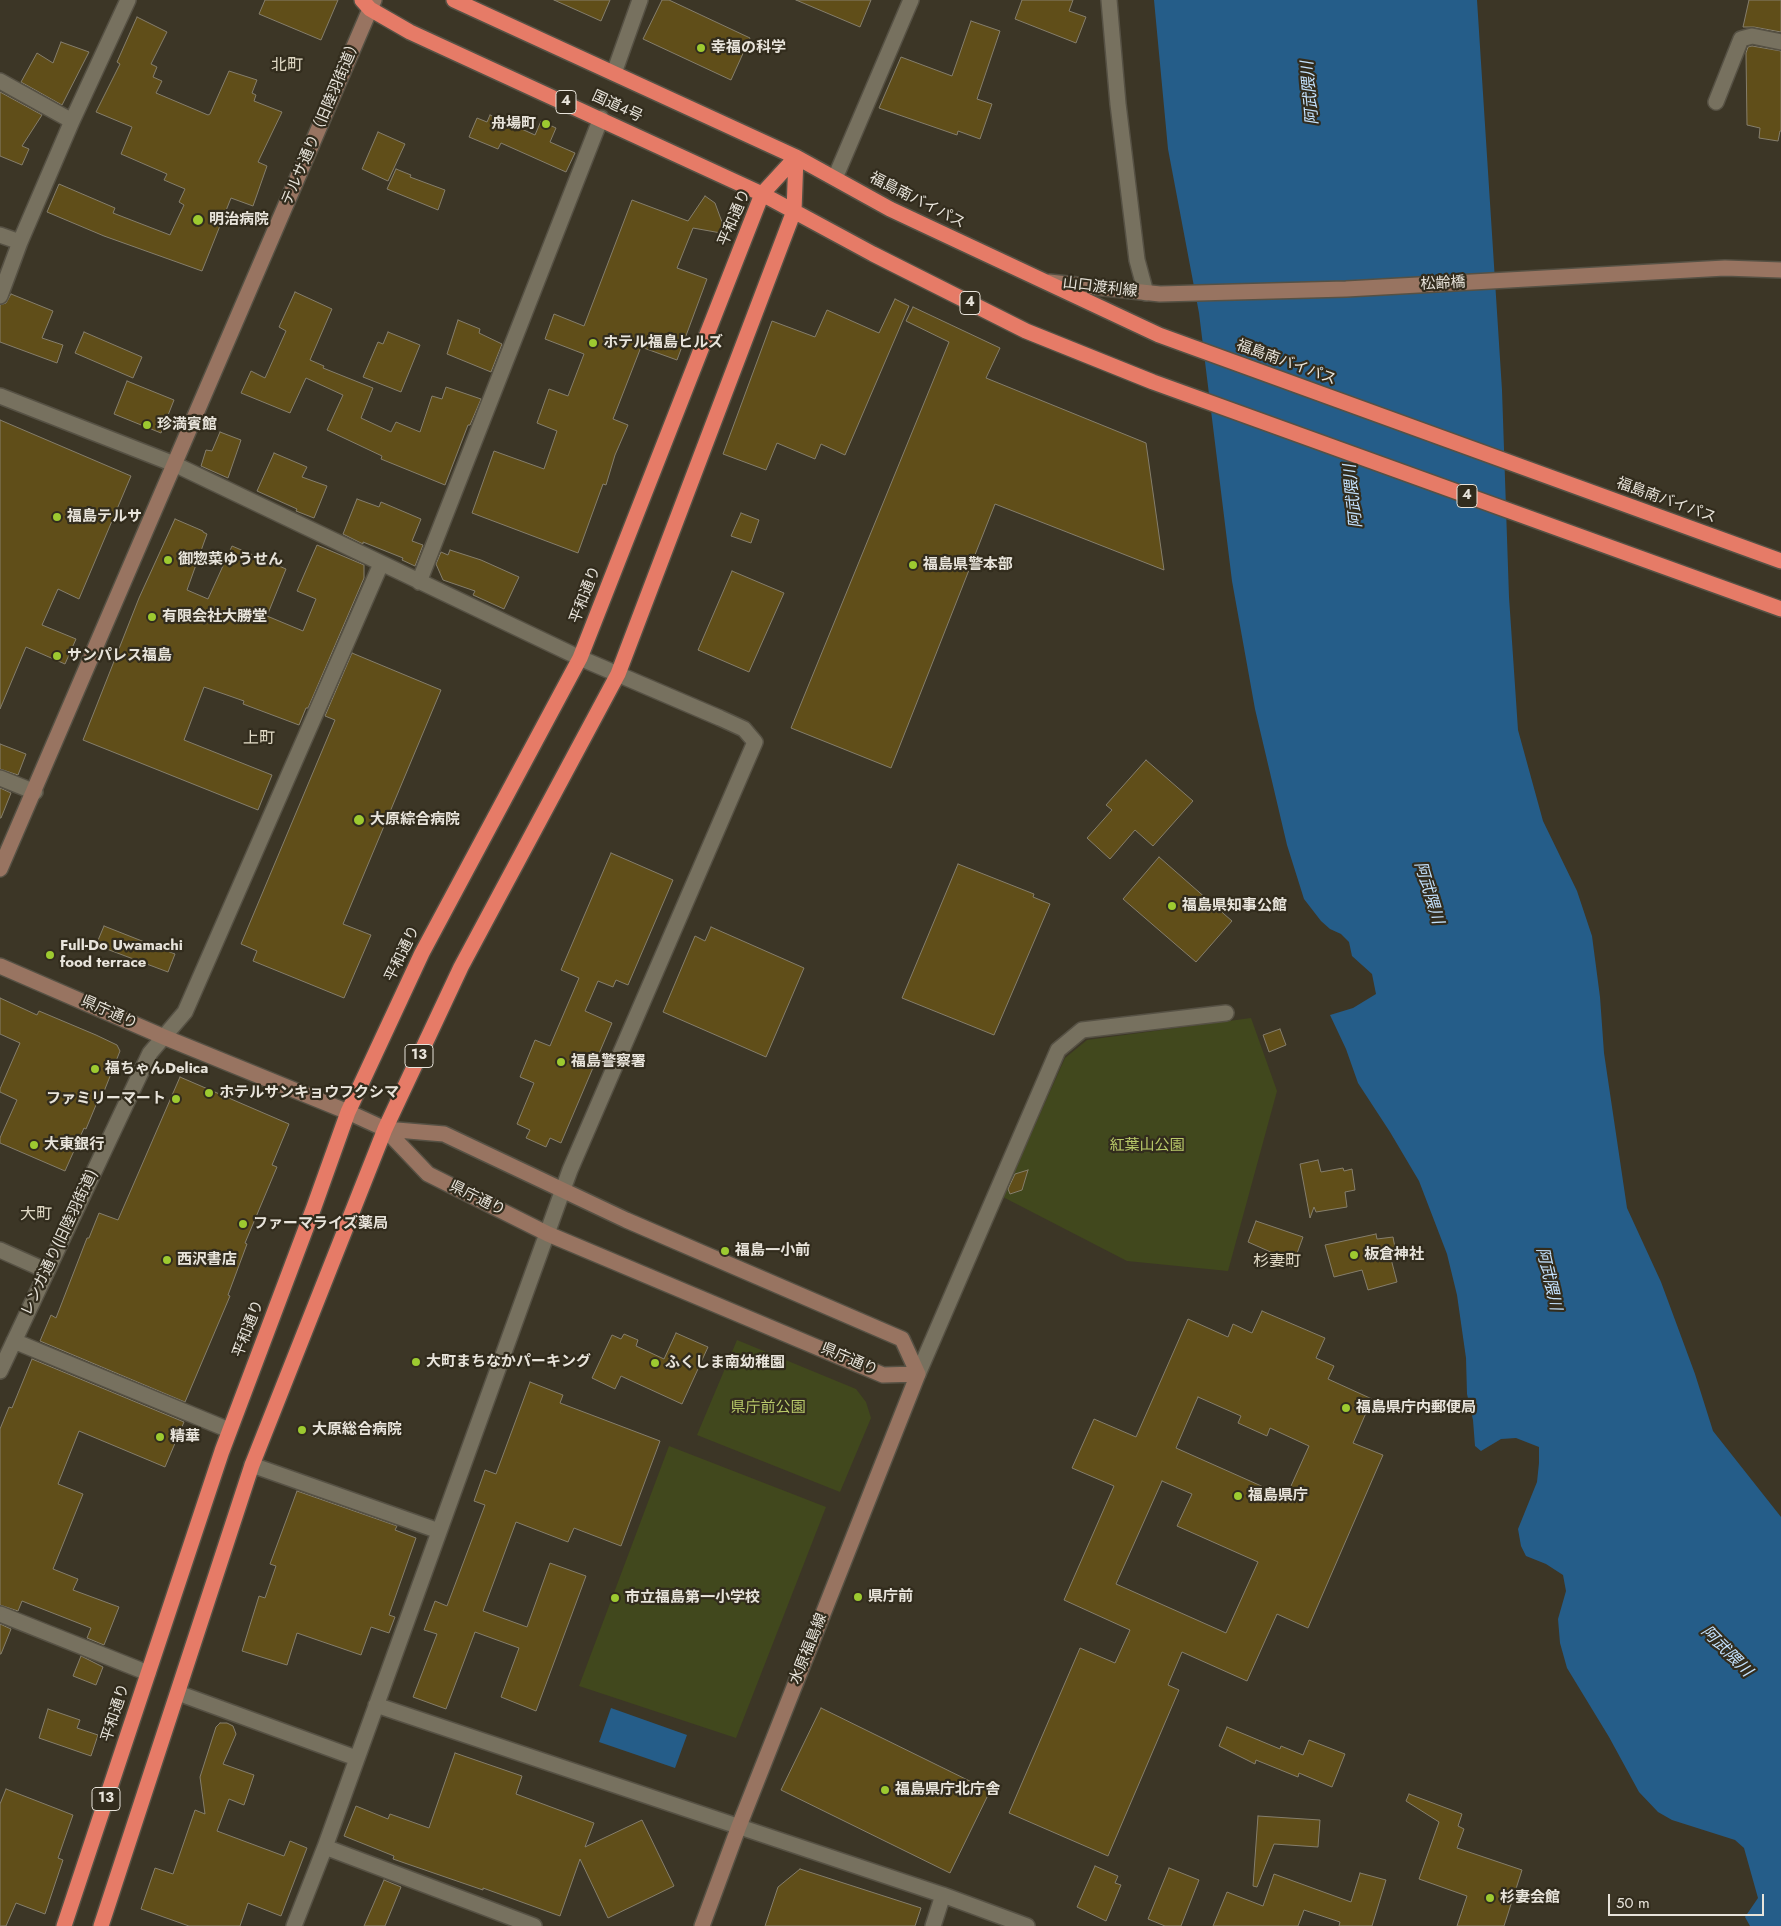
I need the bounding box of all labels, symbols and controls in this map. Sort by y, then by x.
street label: テルサ通り（旧陸羽街道） [279,36,365,208]
place label: 幸福の科学 [711,39,786,57]
marker: 幸福の科学 [695,42,707,54]
district label: 北町 [271,56,303,76]
water label: 阿武隈川 [1299,60,1323,126]
street label: 国道4号 [589,87,645,127]
road number: 4 [556,90,576,114]
place label: 舟場町 [491,115,536,133]
marker: 舟場町 [540,118,552,130]
street label: 福島南バイパス [866,169,968,233]
street label: 平和通り [715,187,755,249]
place label: 明治病院 [209,211,269,229]
marker: 明治病院 [191,213,205,227]
street label: 山口渡利線 [1062,274,1138,302]
street label: 松齢橋 [1420,274,1466,294]
road number: 4 [960,292,980,314]
place label: ホテル福島ヒルズ [603,334,723,352]
marker: ホテル福島ヒルズ [587,337,599,349]
street label: 福島南バイパス [1234,337,1338,389]
place label: 珍満賓館 [157,416,217,434]
marker: 珍満賓館 [141,419,153,431]
water label: 阿武隈川 [1341,463,1367,529]
street label: 福島南バイパス [1614,475,1718,527]
road number: 4 [1457,484,1477,508]
place label: 福島テルサ [67,508,142,526]
marker: 福島テルサ [51,511,63,523]
place label: 御惣菜ゆうせん [178,551,283,569]
marker: 御惣菜ゆうせん [162,554,174,566]
place label: 福島県警本部 [923,556,1013,574]
marker: 福島県警本部 [907,559,919,571]
street label: 平和通り [567,564,605,626]
place label: 有限会社大勝堂 [162,608,267,626]
marker: 有限会社大勝堂 [146,611,158,623]
place label: サンパレス福島 [67,647,172,665]
marker: サンパレス福島 [51,650,63,662]
district label: 上町 [243,729,275,749]
place label: 大原綜合病院 [370,811,460,829]
marker: 大原綜合病院 [352,813,366,827]
water label: 阿武隈川 [1409,860,1447,926]
place label: 福島県知事公館 [1182,897,1287,915]
marker: 福島県知事公館 [1166,900,1178,912]
street label: 平和通り [382,923,424,985]
place label: Full-Do Uwamachi food terrace [60,937,183,972]
marker: Full-Do Uwamachi food terrace [44,949,56,961]
street label: 県庁通り [78,993,140,1033]
road number: 13 [405,1044,433,1068]
place label: 福島警察署 [571,1053,646,1071]
marker: 福島警察署 [555,1056,567,1068]
place label: 福ちゃんDelica [105,1060,208,1078]
marker: 福ちゃんDelica [89,1063,101,1075]
place label: ホテルサンキョウフクシマ [219,1084,399,1102]
marker: ホテルサンキョウフクシマ [203,1087,215,1099]
place label: ファミリーマート [46,1090,166,1108]
marker: ファミリーマート [170,1093,182,1105]
place label: 大東銀行 [44,1136,104,1154]
park label: 紅葉山公園 [1110,1137,1184,1155]
marker: 大東銀行 [28,1139,40,1151]
street label: レンガ通り(旧陸羽街道) [18,1167,102,1319]
street label: 県庁通り [446,1178,508,1220]
district label: 大町 [20,1205,52,1225]
place label: ファーマライズ薬局 [253,1215,388,1233]
marker: ファーマライズ薬局 [237,1218,249,1230]
place label: 福島一小前 [735,1242,810,1260]
marker: 福島一小前 [719,1245,731,1257]
place label: 板倉神社 [1364,1246,1424,1264]
water label: 阿武隈川 [1531,1246,1565,1312]
marker: 板倉神社 [1348,1249,1360,1261]
place label: 西沢書店 [177,1251,237,1269]
district label: 杉妻町 [1253,1252,1301,1272]
marker: 西沢書店 [161,1254,173,1266]
street label: 平和通り [230,1298,268,1360]
street label: 県庁通り [818,1340,880,1380]
place label: 大町まちなかパーキング [426,1353,591,1371]
place label: ふくしま南幼稚園 [665,1354,785,1372]
marker: 大町まちなかパーキング [410,1356,422,1368]
marker: ふくしま南幼稚園 [649,1357,661,1369]
park label: 県庁前公園 [731,1399,805,1417]
place label: 福島県庁内郵便局 [1356,1399,1476,1417]
marker: 福島県庁内郵便局 [1340,1402,1352,1414]
place label: 大原総合病院 [312,1421,402,1439]
marker: 大原総合病院 [296,1424,308,1436]
place label: 精華 [170,1428,200,1446]
marker: 精華 [154,1431,166,1443]
place label: 福島県庁 [1248,1487,1308,1505]
marker: 福島県庁 [1232,1490,1244,1502]
place label: 県庁前 [868,1588,913,1606]
place label: 市立福島第一小学校 [625,1589,760,1607]
marker: 県庁前 [852,1591,864,1603]
marker: 市立福島第一小学校 [609,1592,621,1604]
street label: 水原福島線 [787,1611,831,1687]
water label: 阿武隈川 [1697,1623,1755,1681]
street label: 平和通り [98,1682,134,1744]
place label: 福島県庁北庁舎 [895,1781,1000,1799]
marker: 福島県庁北庁舎 [879,1784,891,1796]
road number: 13 [92,1788,120,1810]
scale bar [1611,1884,1767,1916]
place label: 杉妻会館 [1500,1889,1560,1907]
marker: 杉妻会館 [1484,1892,1496,1904]
text: 50 m [1616,1892,1650,1914]

